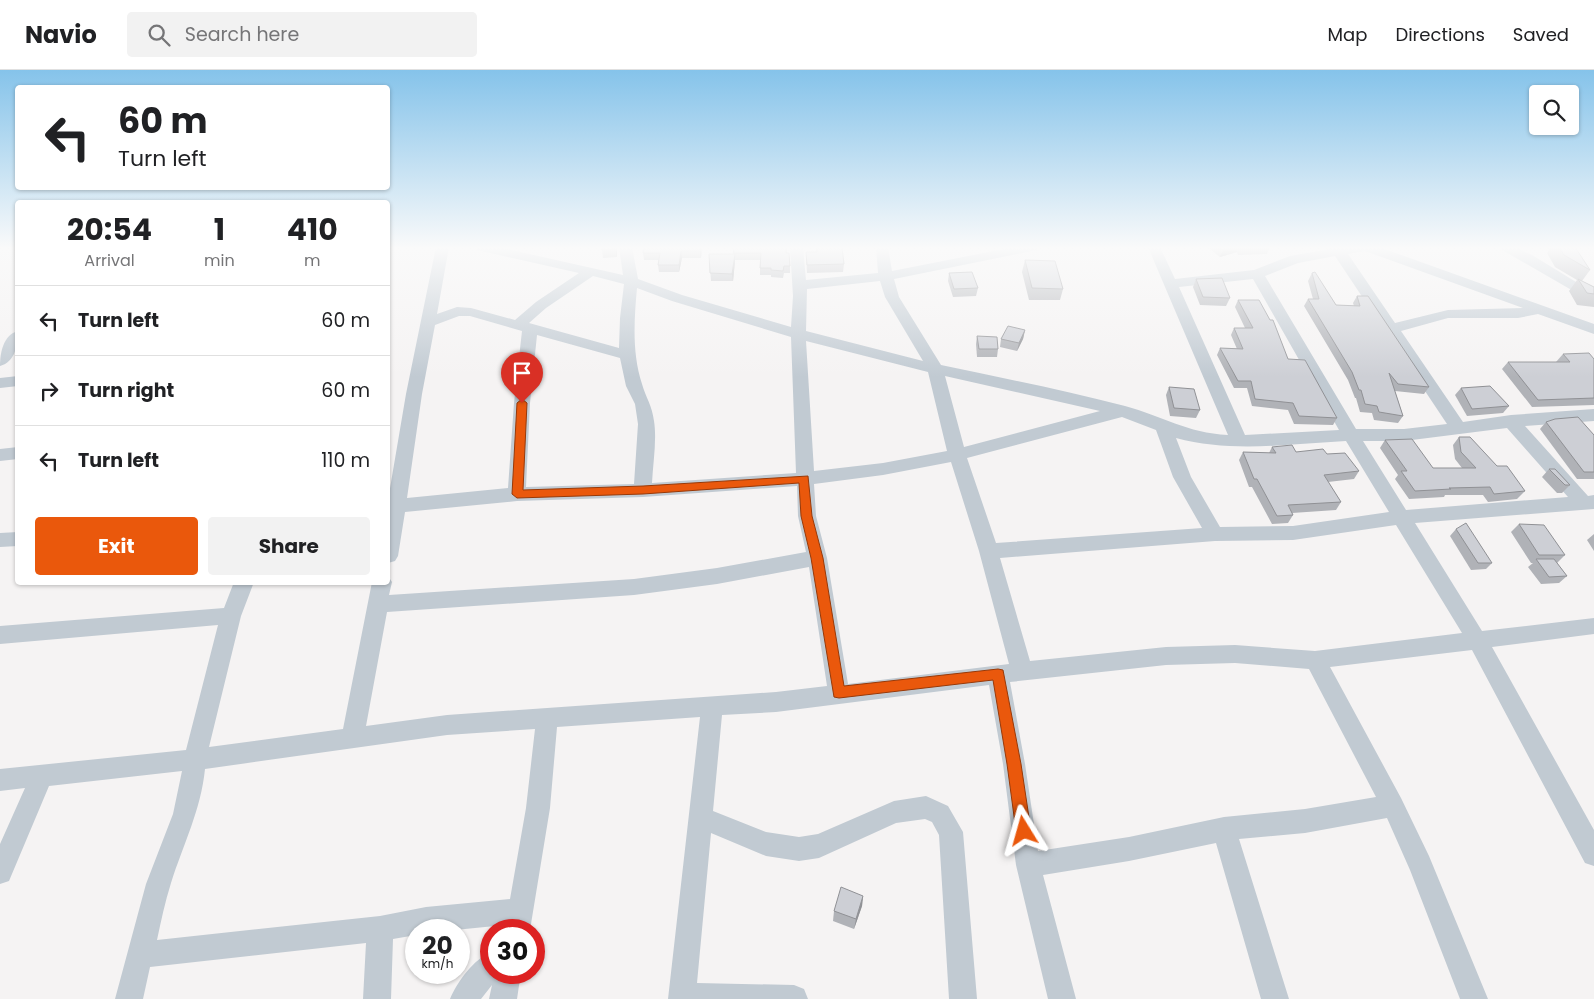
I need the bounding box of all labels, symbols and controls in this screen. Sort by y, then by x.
search box [127,12,477,57]
text: Navio [25,18,97,51]
icon: search [145,21,173,49]
text: Search here [185,21,299,48]
text: Map [1328,22,1367,47]
text: Directions [1395,22,1485,47]
text: Saved [1513,22,1569,47]
map controls [1529,85,1579,135]
button: search [1529,85,1579,135]
text: 60 m [118,96,208,145]
icon: left [35,105,100,170]
text: Turn left [118,143,206,174]
text: 20:54 [67,208,152,251]
text: 1 [214,208,225,251]
text: 410 [287,208,338,251]
text: Arrival [84,249,135,272]
text: min [204,249,235,272]
text: m [304,249,321,272]
icon: left [35,307,63,335]
text: Turn left [78,307,159,334]
text: 60 m [321,307,370,334]
pin [501,352,543,403]
icon: arrive [508,359,536,387]
icon: right [35,377,63,405]
text: Turn right [78,377,174,404]
text: 60 m [321,377,370,404]
icon: left [35,447,63,475]
text: Turn left [78,447,159,474]
text: 110 m [321,447,370,474]
button: Exit [35,517,198,575]
button: Share [208,517,370,575]
position arrow [997,804,1049,856]
speed limit sign: 30 [480,919,545,984]
text: 20 [422,928,453,963]
text: km/h [422,955,453,972]

